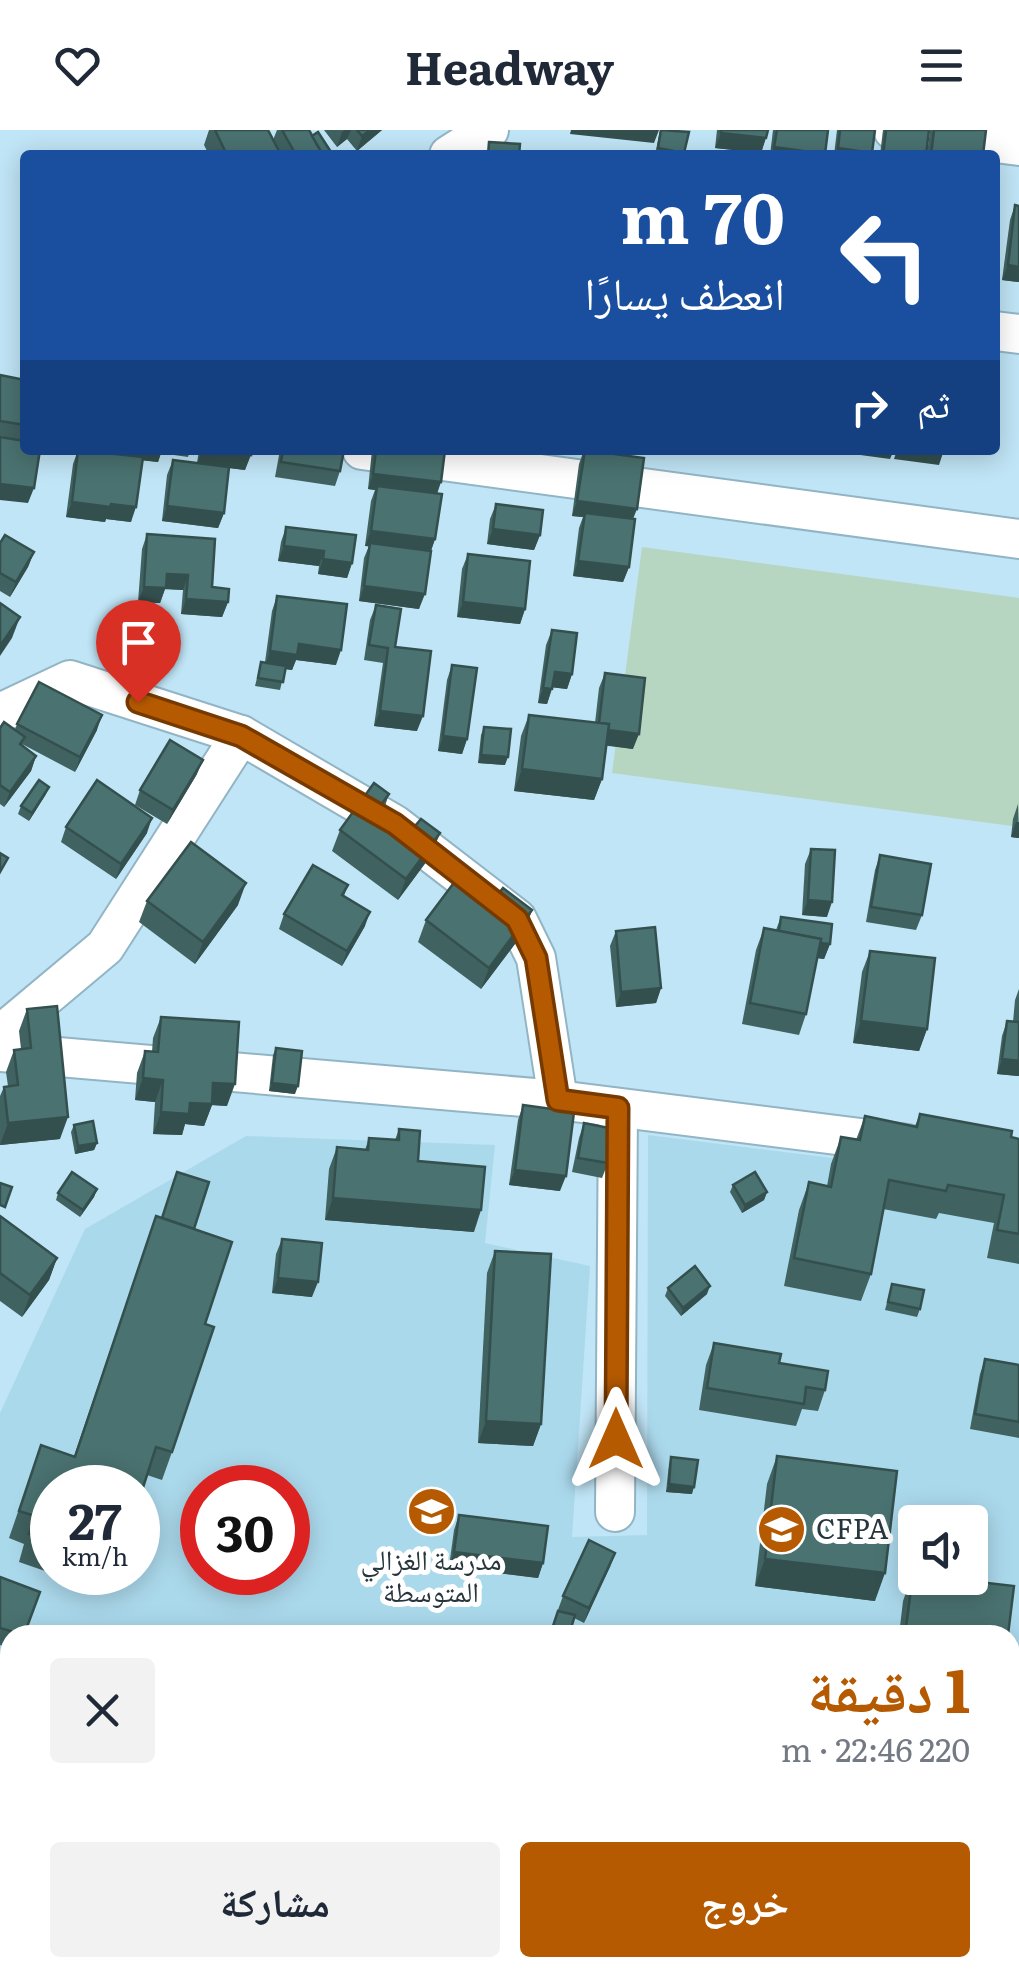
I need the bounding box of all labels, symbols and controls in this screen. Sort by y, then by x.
text: Headway [405,32,614,99]
icon: heart [50,38,105,93]
icon: menu [914,38,969,93]
text: 70 m [620,162,785,266]
icon: left [820,190,950,320]
text: انعطف يسارًا [584,257,785,324]
text: ثم [917,373,950,430]
icon: right [842,380,897,435]
pin [96,600,181,703]
icon: arrive [111,615,166,670]
position arrow [564,1387,668,1491]
speed limit sign: 30 [180,1465,310,1595]
text: 27 [68,1481,122,1555]
school or university icon: مدرسة الغزالي المتوسطة [405,1486,457,1538]
school or university icon: CFPA [755,1503,807,1555]
map controls [898,1505,988,1595]
button: sound [898,1505,988,1595]
place label: CFPA [816,1506,889,1548]
text: km/h [62,1537,128,1574]
place label: مدرسة الغزالي المتوسطة [361,1537,501,1611]
text: 1 دقيقة [807,1642,970,1731]
button: close [50,1658,155,1763]
text: 220 m · 22:46 [781,1724,970,1772]
button: مشاركة [50,1842,500,1957]
button: خروج [520,1842,970,1957]

